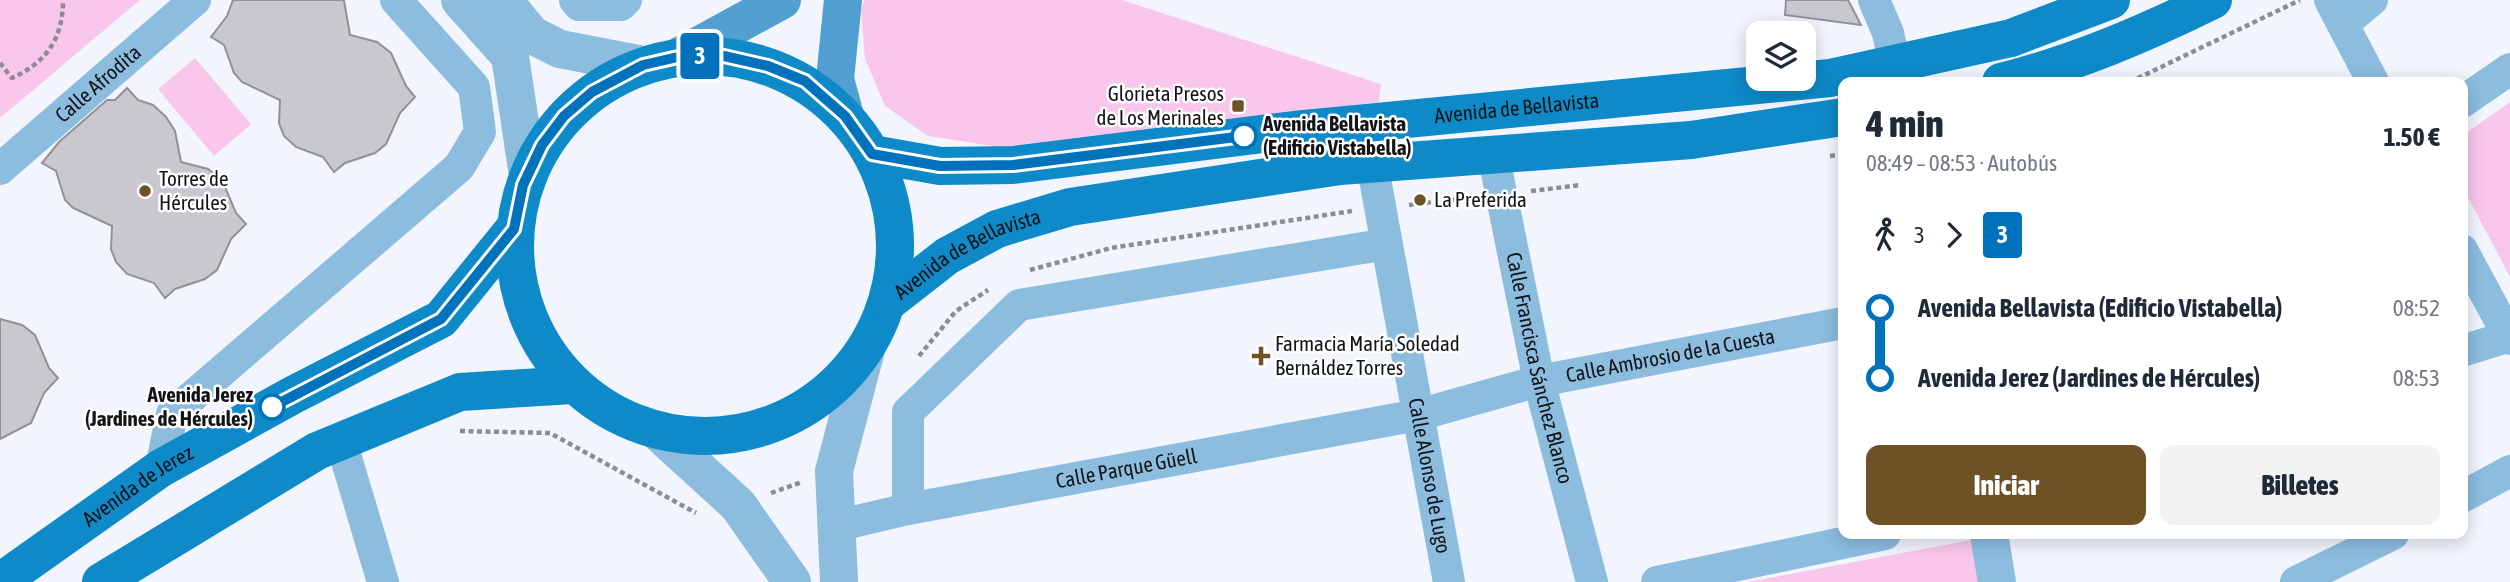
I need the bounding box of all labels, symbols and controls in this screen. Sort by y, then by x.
map controls [1746,21,1816,91]
button: layers [1746,21,1816,91]
line badge: 3 [677,33,723,79]
street label: Calle Afrodita [50,40,145,127]
text: 3 [694,42,706,69]
place label: Glorieta Presos de Los Merinales [1096,81,1224,129]
street label: Avenida de Bellavista [1433,87,1600,127]
marker: Glorieta Presos de Los Merinales [1230,98,1246,114]
text: 4 min [1866,102,1944,145]
place label: Avenida Bellavista (Edificio Vistabella) [1262,111,1412,159]
text: 1.50 € [2383,122,2440,152]
marker: Avenida Bellavista (Edificio Vistabella) [1231,123,1257,149]
text: 08:49 – 08:53 · Autobús [1866,150,2057,176]
place label: Torres de Hércules [159,166,229,214]
marker: Torres de Hércules [137,183,153,199]
place label: La Preferida [1434,187,1527,211]
marker: La Preferida [1412,192,1428,208]
street label: Avenida de Bellavista [889,204,1043,304]
icon: walk [1866,216,1904,254]
icon: forward [1935,216,1973,254]
text: 3 [1997,221,2008,248]
text: 3 [1914,222,1925,248]
street label: Calle Francisca Sánchez Blanco [1502,250,1579,486]
text: Avenida Bellavista (Edificio Vistabella) [1918,293,2282,323]
text: 08:52 [2393,295,2440,321]
street label: Calle Ambrosio de la Cuesta [1564,323,1777,387]
place label: Farmacia María Soledad Bernáldez Torres [1275,331,1460,379]
marker: Farmacia María Soledad Bernáldez Torres [1253,348,1269,364]
text: Avenida Jerez (Jardines de Hércules) [1918,363,2260,393]
text: 08:53 [2393,365,2440,391]
place label: Avenida Jerez (Jardines de Hércules) [85,382,253,430]
marker: Avenida Jerez (Jardines de Hércules) [259,394,285,420]
street label: Calle Alonso de Lugo [1404,396,1457,555]
street label: Avenida de Jerez [77,440,197,531]
street label: Calle Parque Güell [1054,443,1199,493]
button: Iniciar [1866,445,2146,525]
button: Billetes [2160,445,2440,525]

